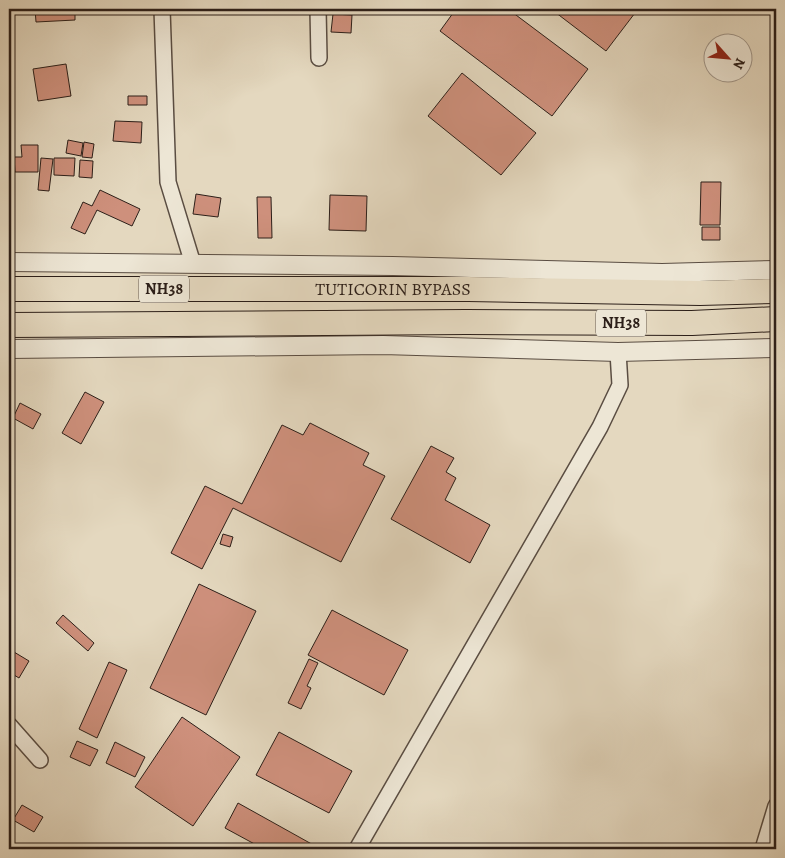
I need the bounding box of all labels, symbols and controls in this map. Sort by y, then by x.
north arrow [702,32,752,82]
text: N [728,55,750,73]
road number: NH38 [139,276,189,302]
street label: TUTICORIN BYPASS [315,277,471,301]
road number: NH38 [596,309,646,336]

